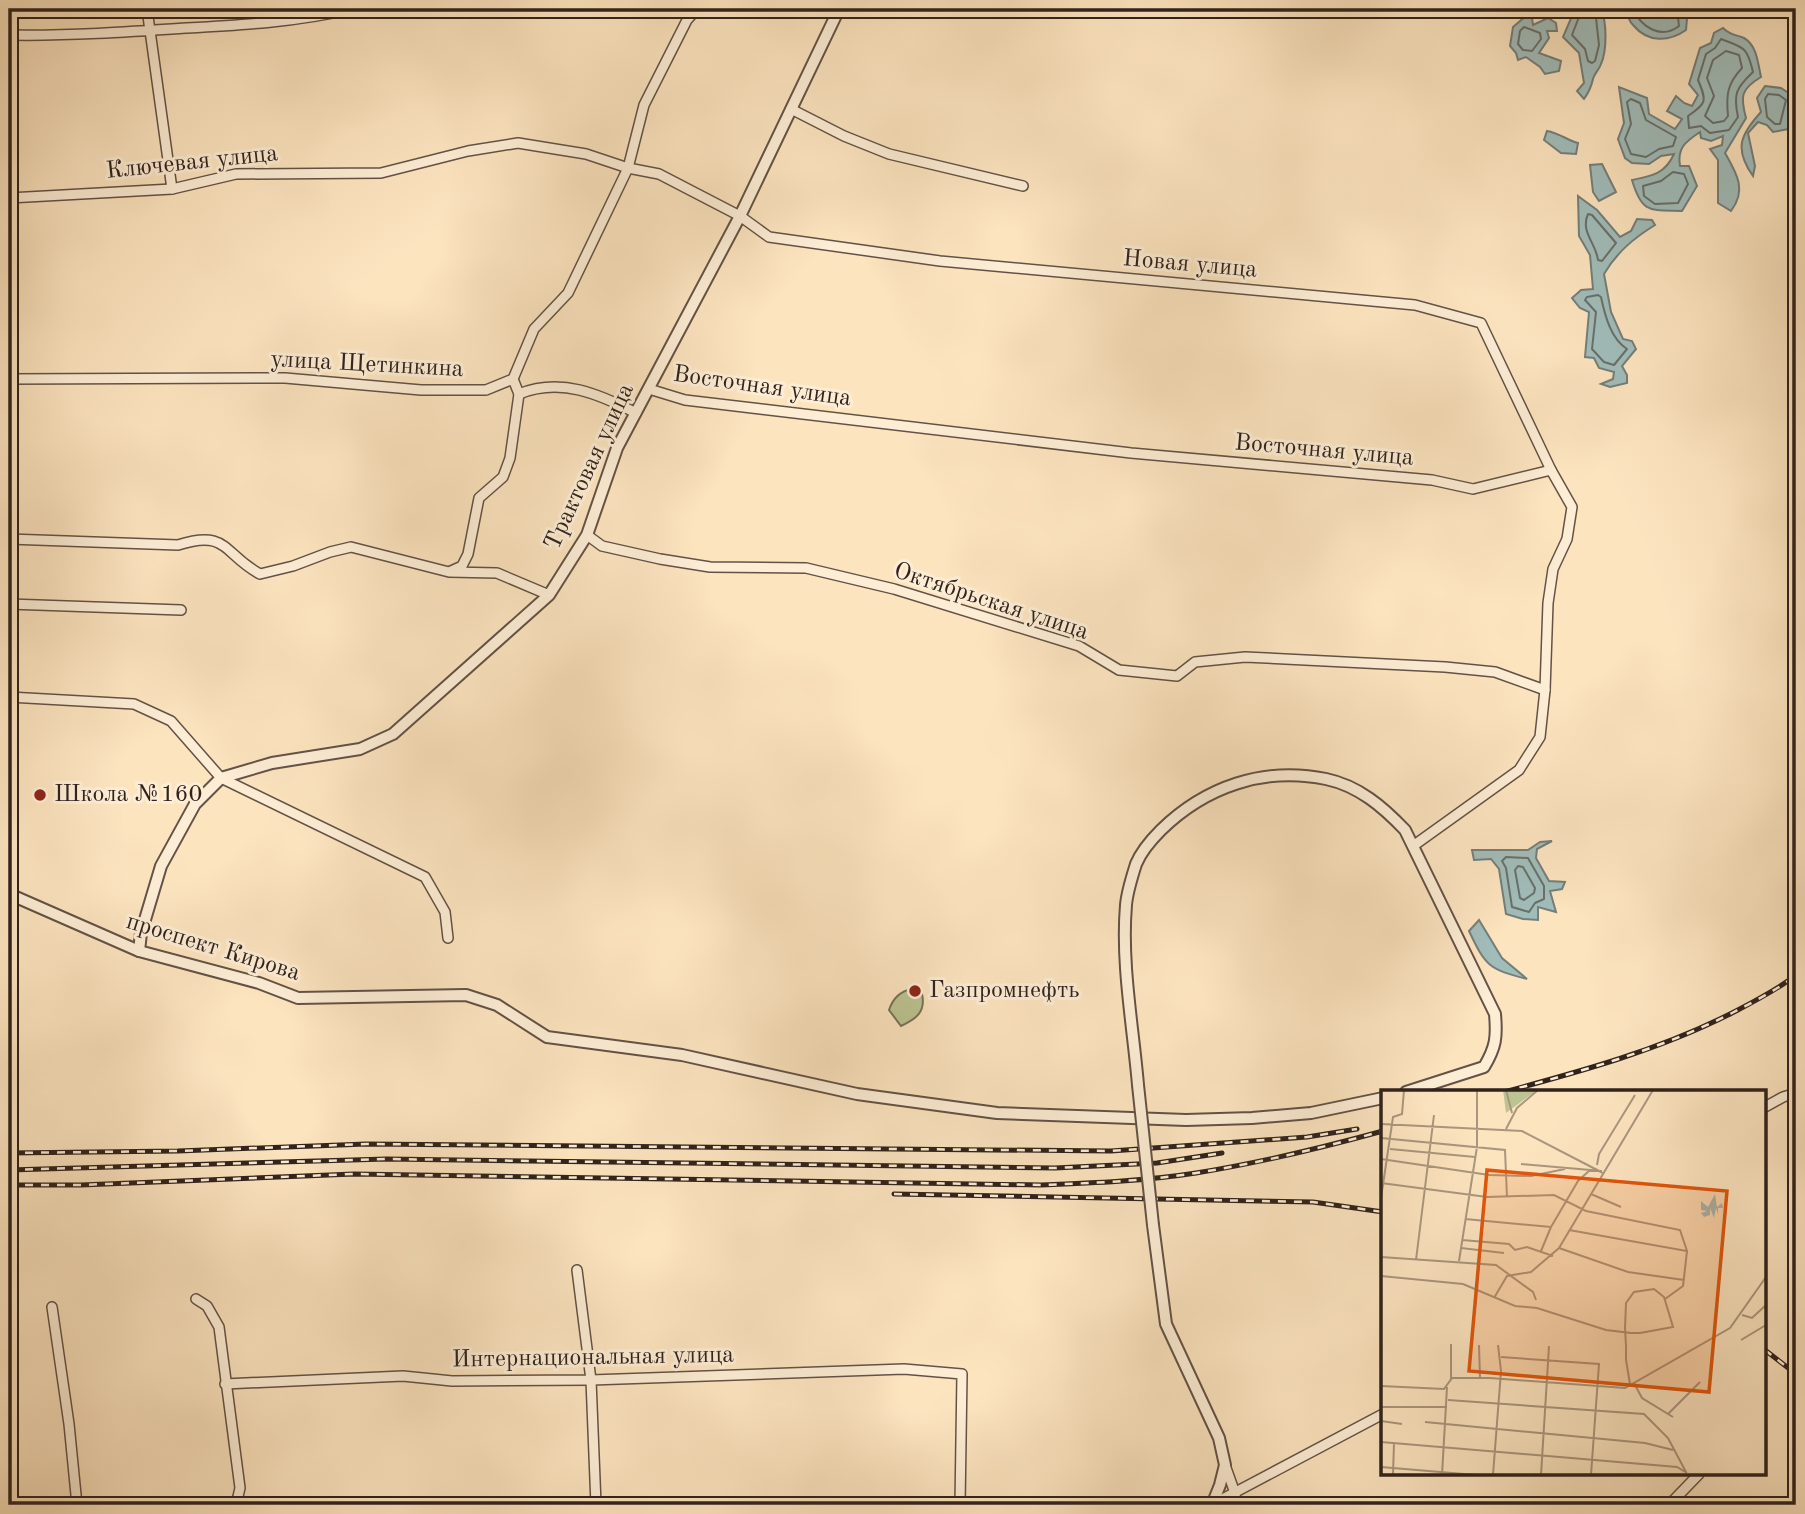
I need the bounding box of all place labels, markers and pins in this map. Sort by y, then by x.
place label: Школа №160 [54,783,202,807]
marker: Школа №160 [32,787,48,803]
place label: Газпромнефть [929,979,1079,1003]
marker: Газпромнефть [907,983,923,999]

